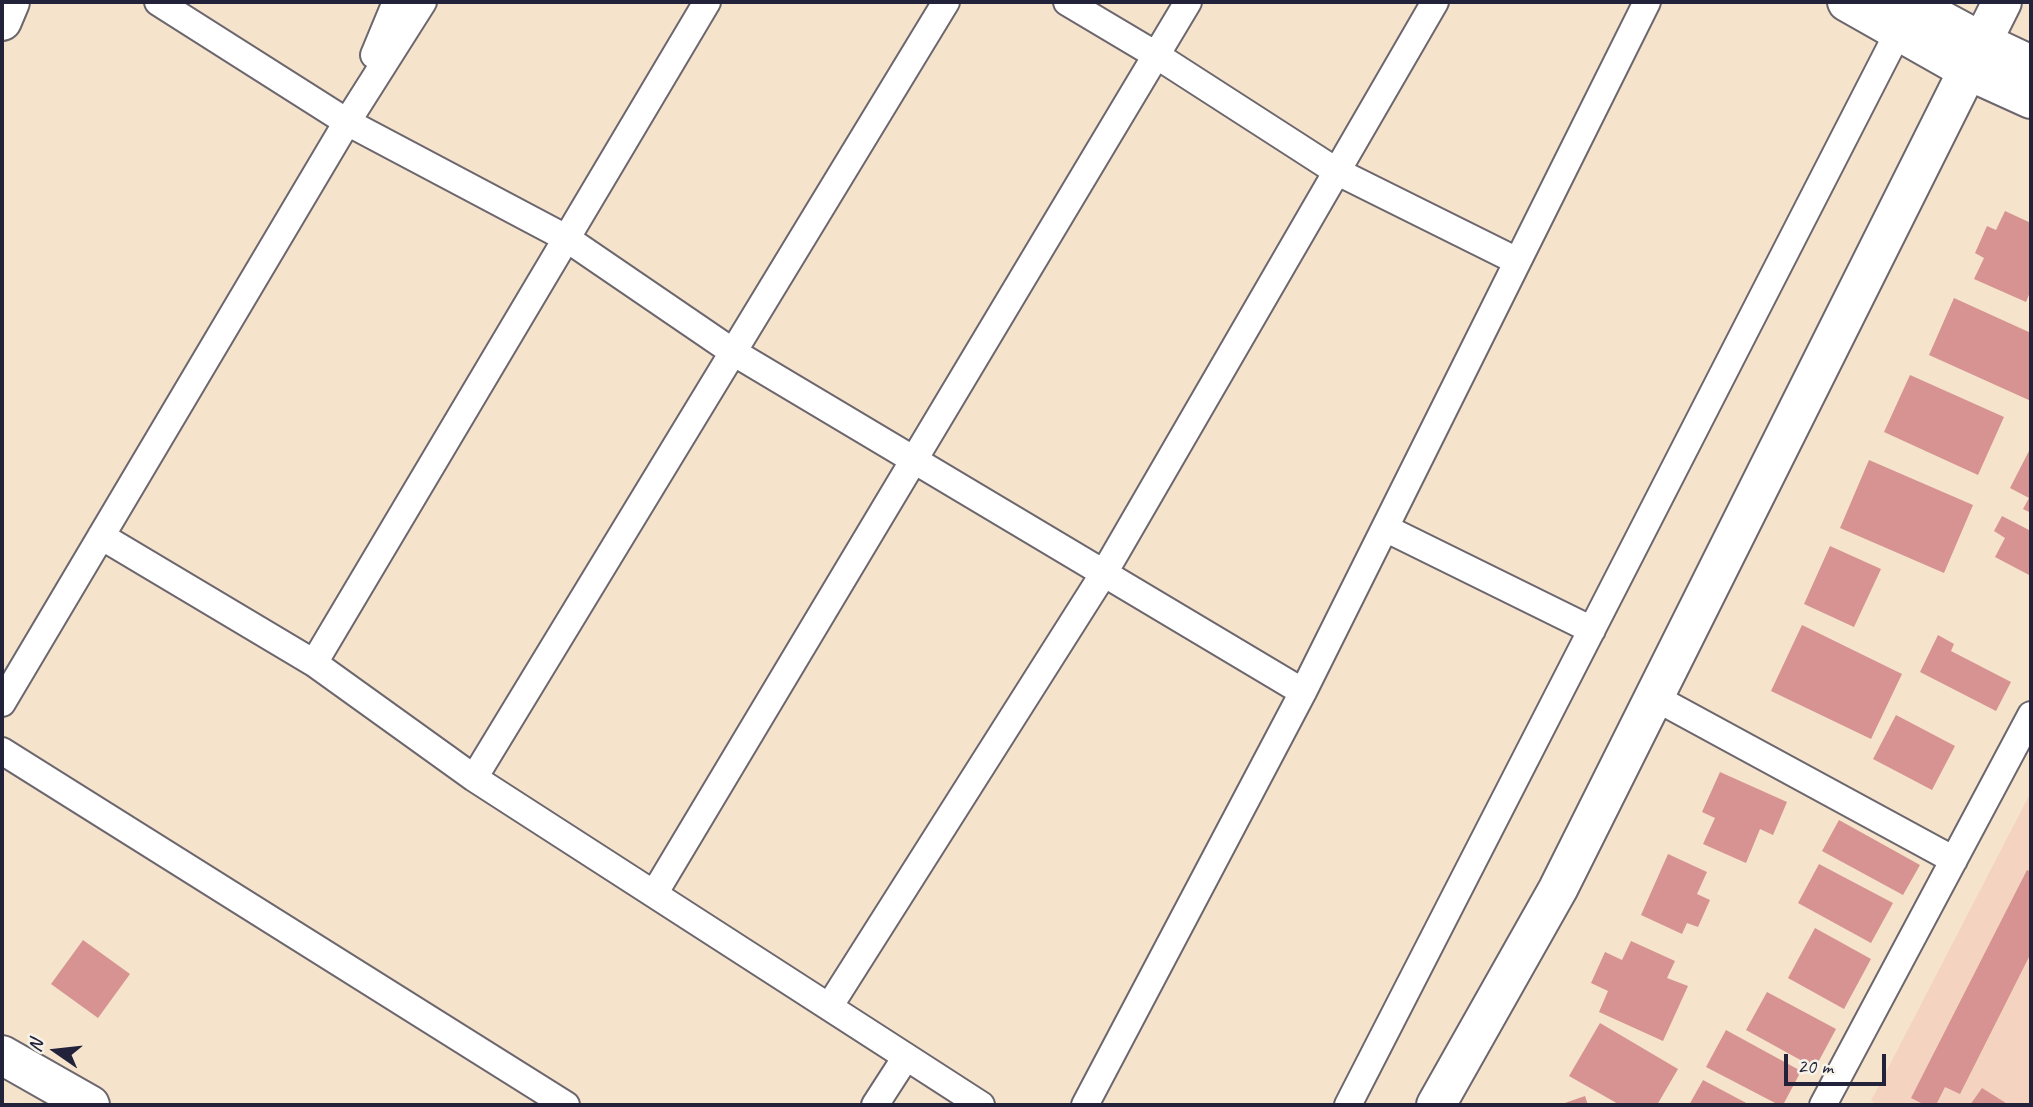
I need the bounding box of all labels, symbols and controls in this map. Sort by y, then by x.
north arrow [21,1016,91,1086]
text: N [23,1037,49,1055]
scale bar [1788,1040,1890,1084]
text: 20 m [1797,1053,1833,1079]

